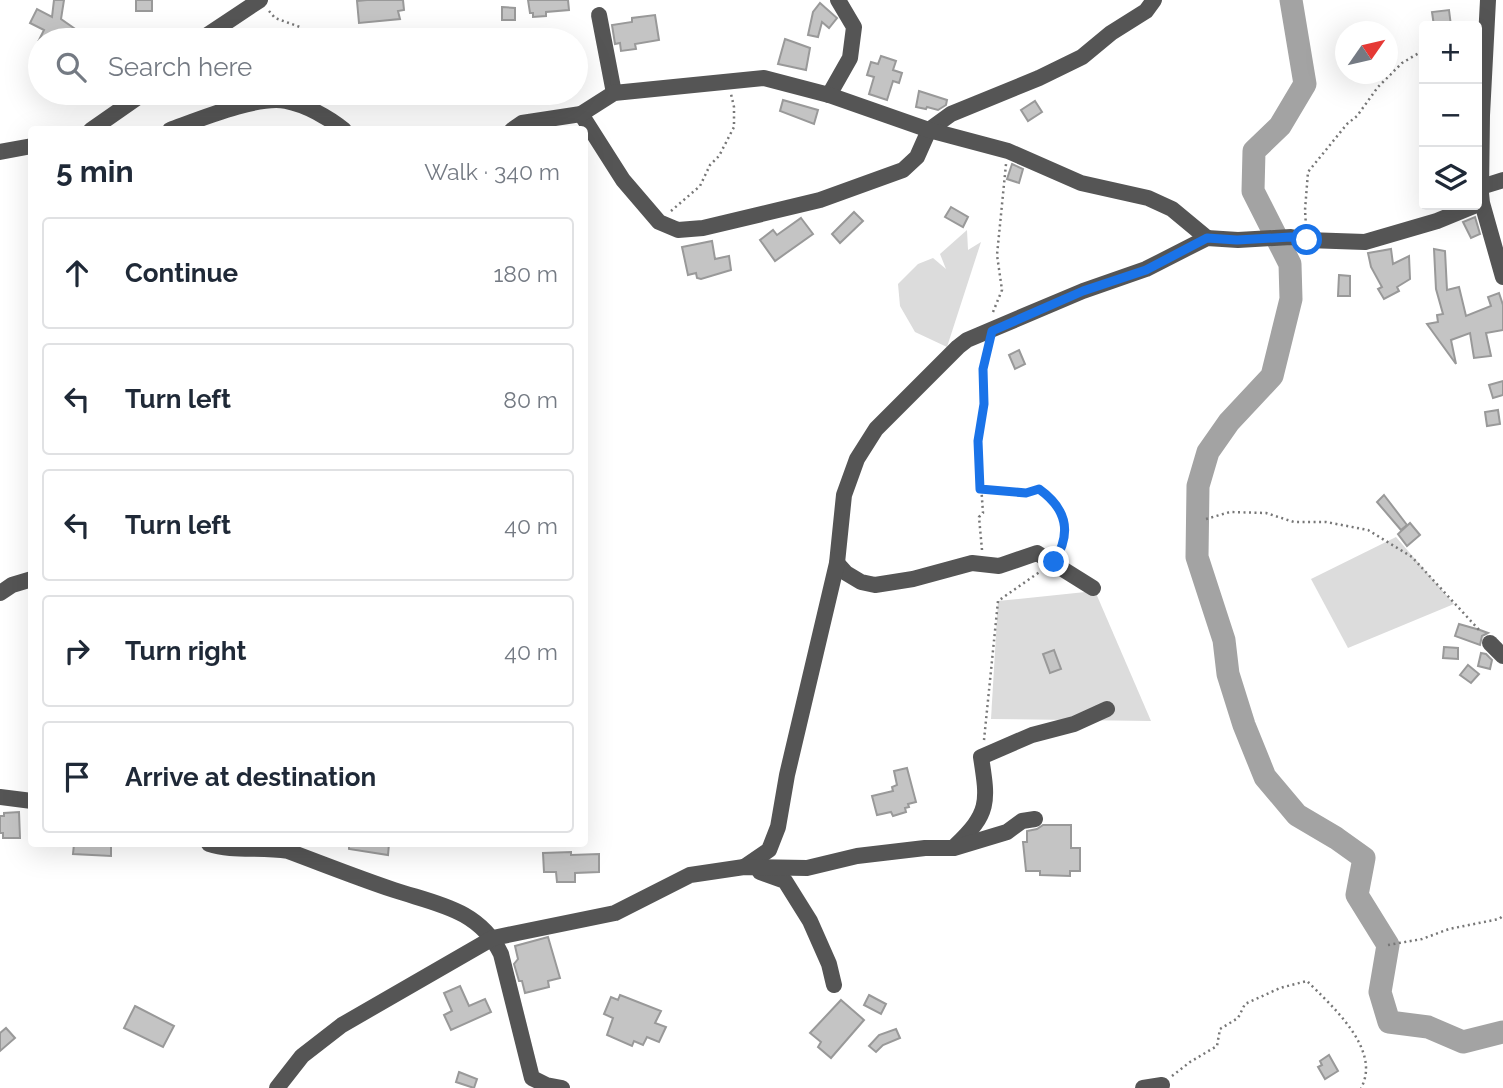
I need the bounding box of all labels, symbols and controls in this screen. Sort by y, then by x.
north arrow [1335,21,1398,84]
map controls [1419,21,1482,210]
button: + [1419,21,1482,84]
search box [28,28,588,105]
icon: search [52,48,90,86]
text: Search here [108,52,252,82]
button: − [1419,84,1482,147]
button: layers [1419,147,1482,210]
text: 5 min [56,154,134,189]
text: Walk · 340 m [424,158,560,185]
route start [1291,224,1322,255]
icon: ahead [58,254,96,292]
text: Continue [125,258,238,288]
text: 180 m [493,260,558,287]
icon: left [58,380,96,418]
text: Turn left [125,384,231,414]
text: 80 m [503,386,558,413]
icon: left [58,506,96,544]
text: Turn left [125,510,231,540]
text: 40 m [504,512,558,539]
route end [1038,546,1069,577]
icon: right [58,632,96,670]
text: Turn right [125,636,246,666]
text: 40 m [504,638,558,665]
icon: arrive [58,758,96,796]
text: Arrive at destination [125,762,376,792]

